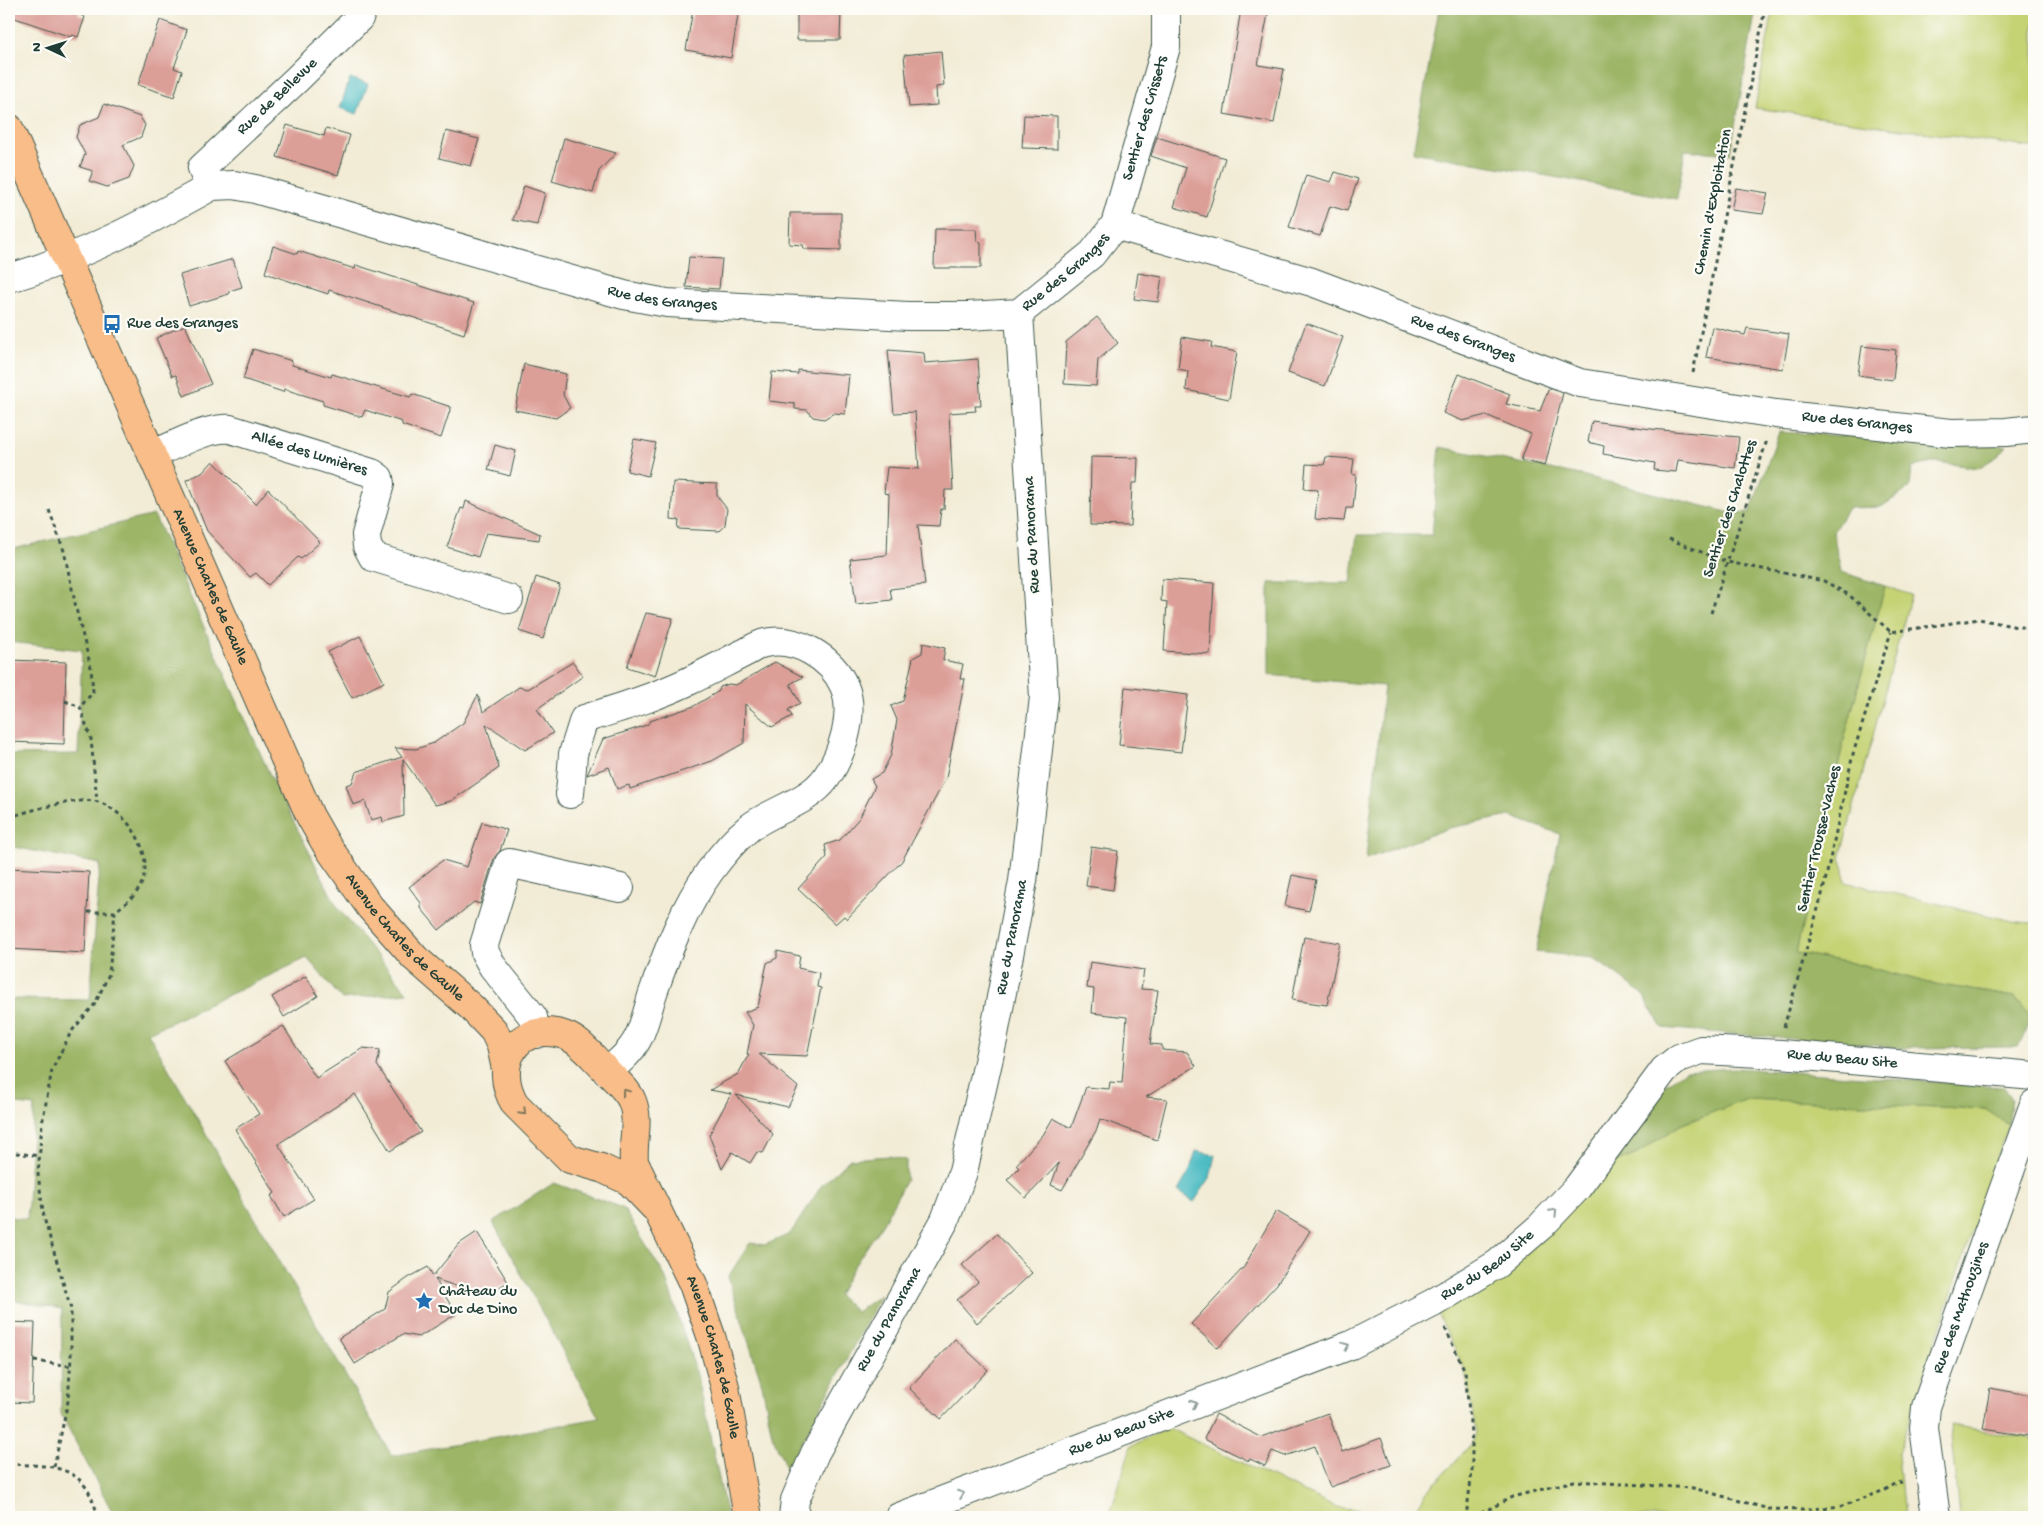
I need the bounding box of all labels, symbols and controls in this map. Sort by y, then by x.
north arrow [22,22,72,72]
text: N [29,42,46,52]
street label: Sentier des Crissets [1119,53,1173,183]
street label: Rue de Bellevue [233,54,322,140]
street label: Chemin d'Exploitation [1691,127,1738,276]
street label: Rue des Granges [1018,229,1115,316]
street label: Rue des Granges [605,281,718,315]
street label: Rue des Granges [1408,310,1519,368]
bus stop icon: Rue des Granges [101,313,123,335]
place label: Rue des Granges [127,315,239,334]
street label: Rue des Granges [1801,407,1914,438]
street label: Allée des Lumières [249,427,371,481]
street label: Sentier des Chalottes [1700,437,1763,580]
street label: Rue du Panorama [1020,475,1046,594]
street label: Avenue Charles de Gaulle [167,506,253,669]
street label: Sentier Trousse-Vaches [1794,763,1846,914]
street label: Avenue Charles de Gaulle [340,870,469,1007]
street label: Rue du Panorama [992,877,1033,997]
street label: Rue du Beau Site [1786,1045,1899,1074]
one-way arrow [623,1089,631,1098]
one-way arrow [517,1106,526,1115]
one-way arrow [1549,1208,1558,1217]
street label: Rue du Beau Site [1437,1226,1539,1306]
street label: Rue des Mathouzines [1929,1239,1994,1376]
street label: Rue du Panorama [853,1263,927,1375]
street label: Avenue Charles de Gaulle [681,1273,744,1441]
place label: Château du Duc de Dino [438,1283,517,1320]
place icon: Château du Duc de Dino [413,1290,435,1312]
one-way arrow [1341,1342,1350,1353]
one-way arrow [1189,1400,1198,1411]
street label: Rue du Beau Site [1066,1403,1177,1461]
one-way arrow [956,1489,964,1499]

